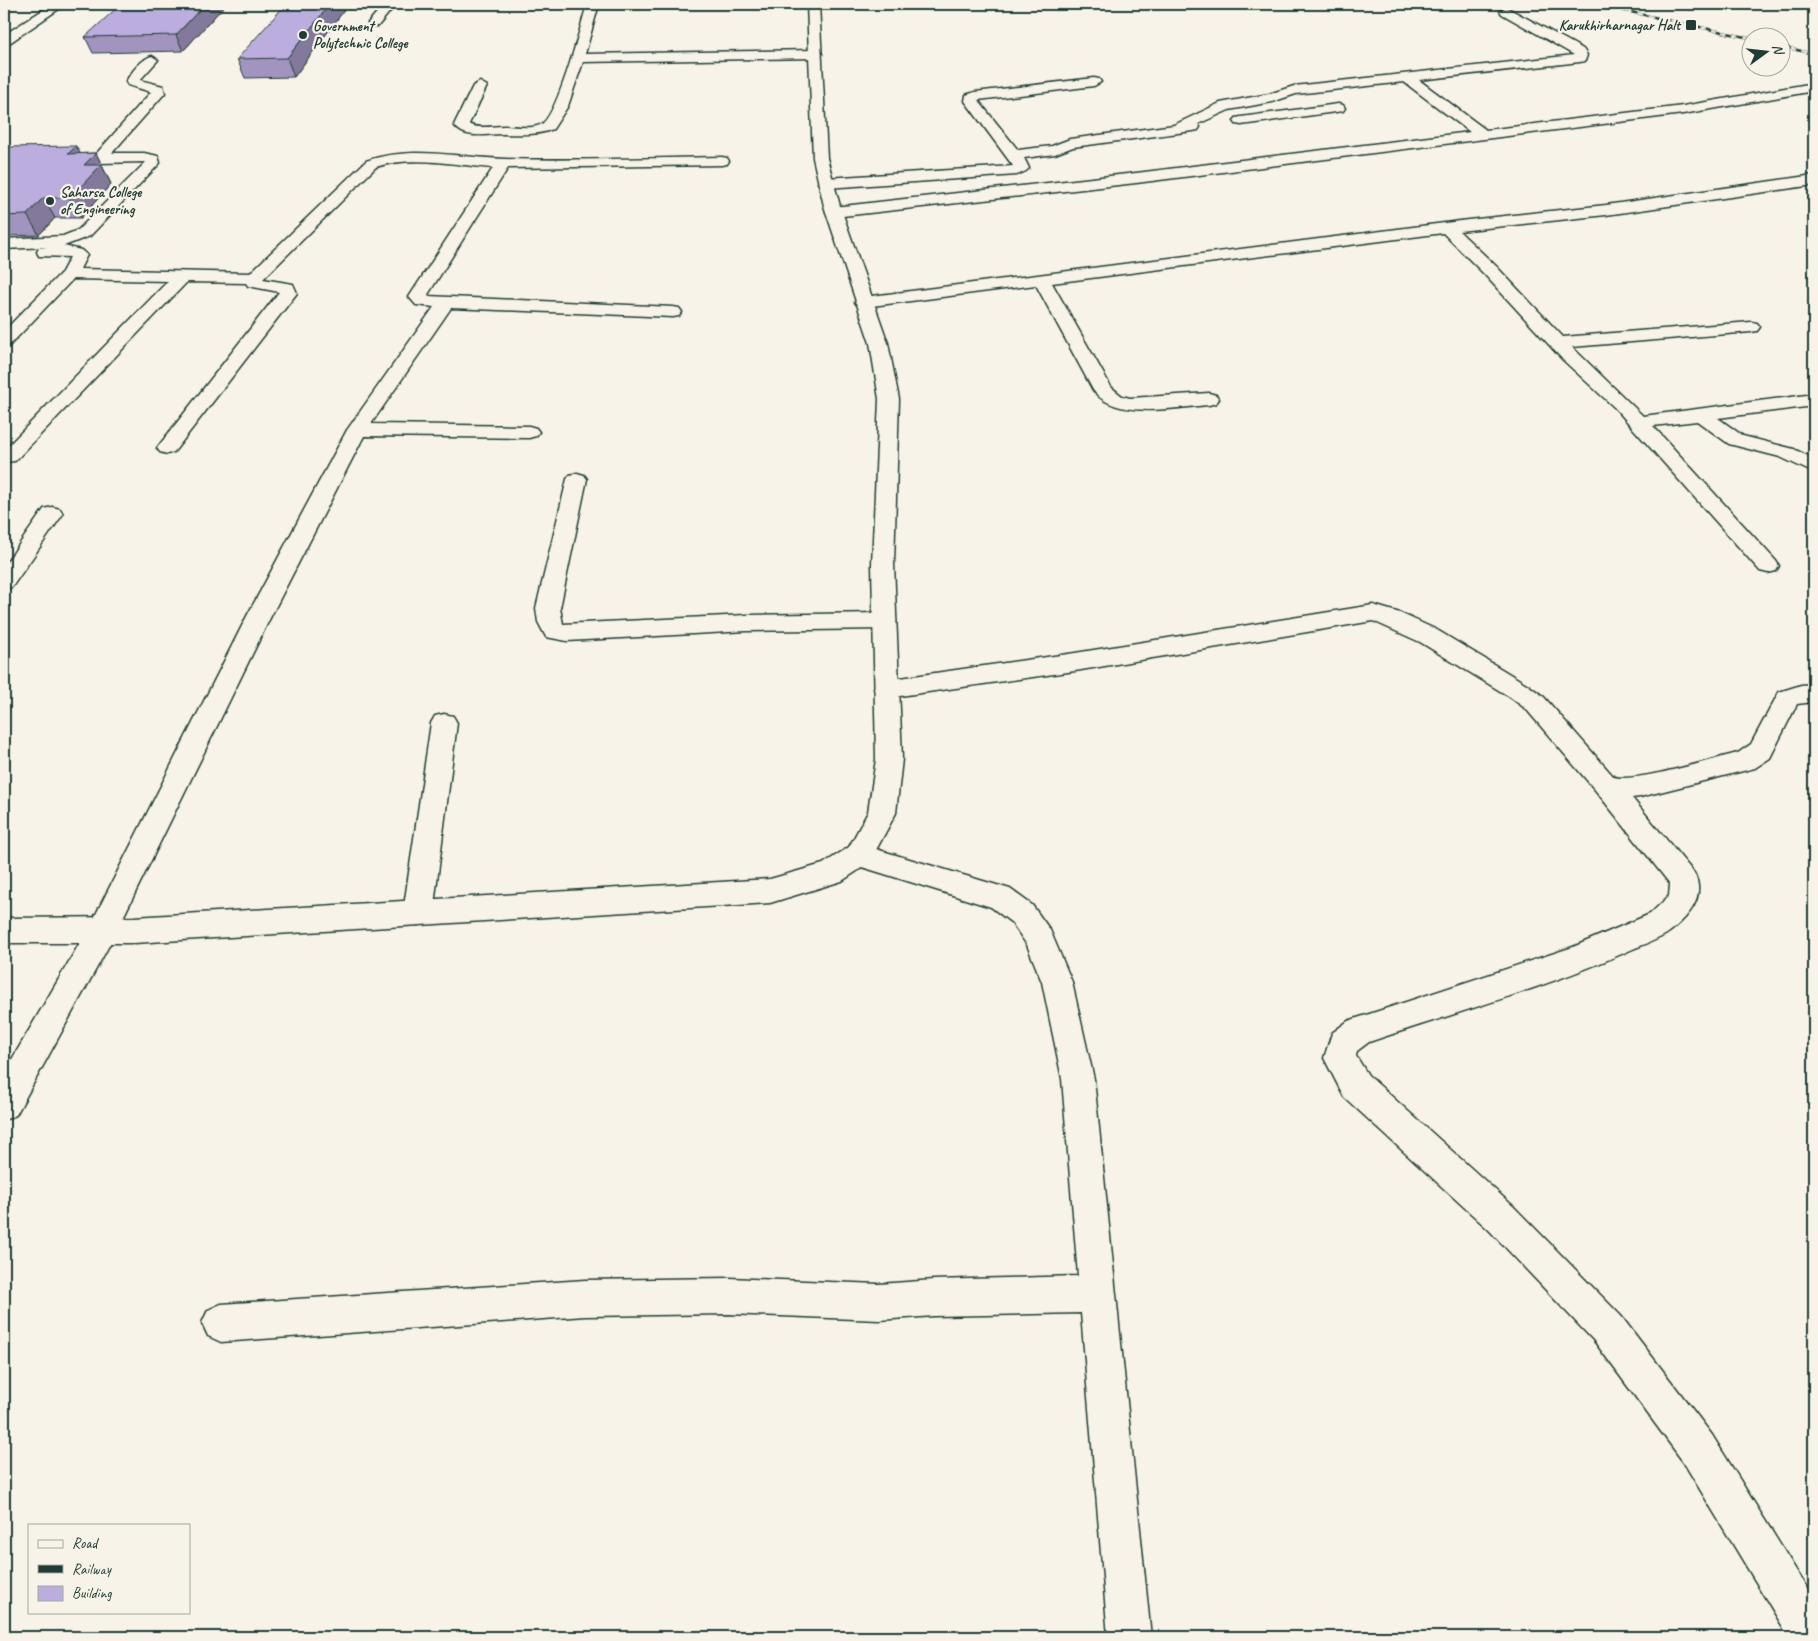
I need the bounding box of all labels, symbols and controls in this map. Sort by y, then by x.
place label: Karukhirharnagar Halt [1559,16,1682,35]
place label: Government Polytechnic College [313,17,408,53]
marker: Karukhirharnagar Halt [1684,18,1698,32]
north arrow [1740,28,1790,78]
marker: Government Polytechnic College [297,29,309,41]
text: N [1769,42,1788,57]
place label: Saharsa College of Engineering [60,183,142,219]
marker: Saharsa College of Engineering [44,195,56,207]
legend [28,1524,190,1614]
text: Road [72,1534,99,1553]
text: Railway [72,1560,113,1579]
text: Building [72,1584,112,1603]

